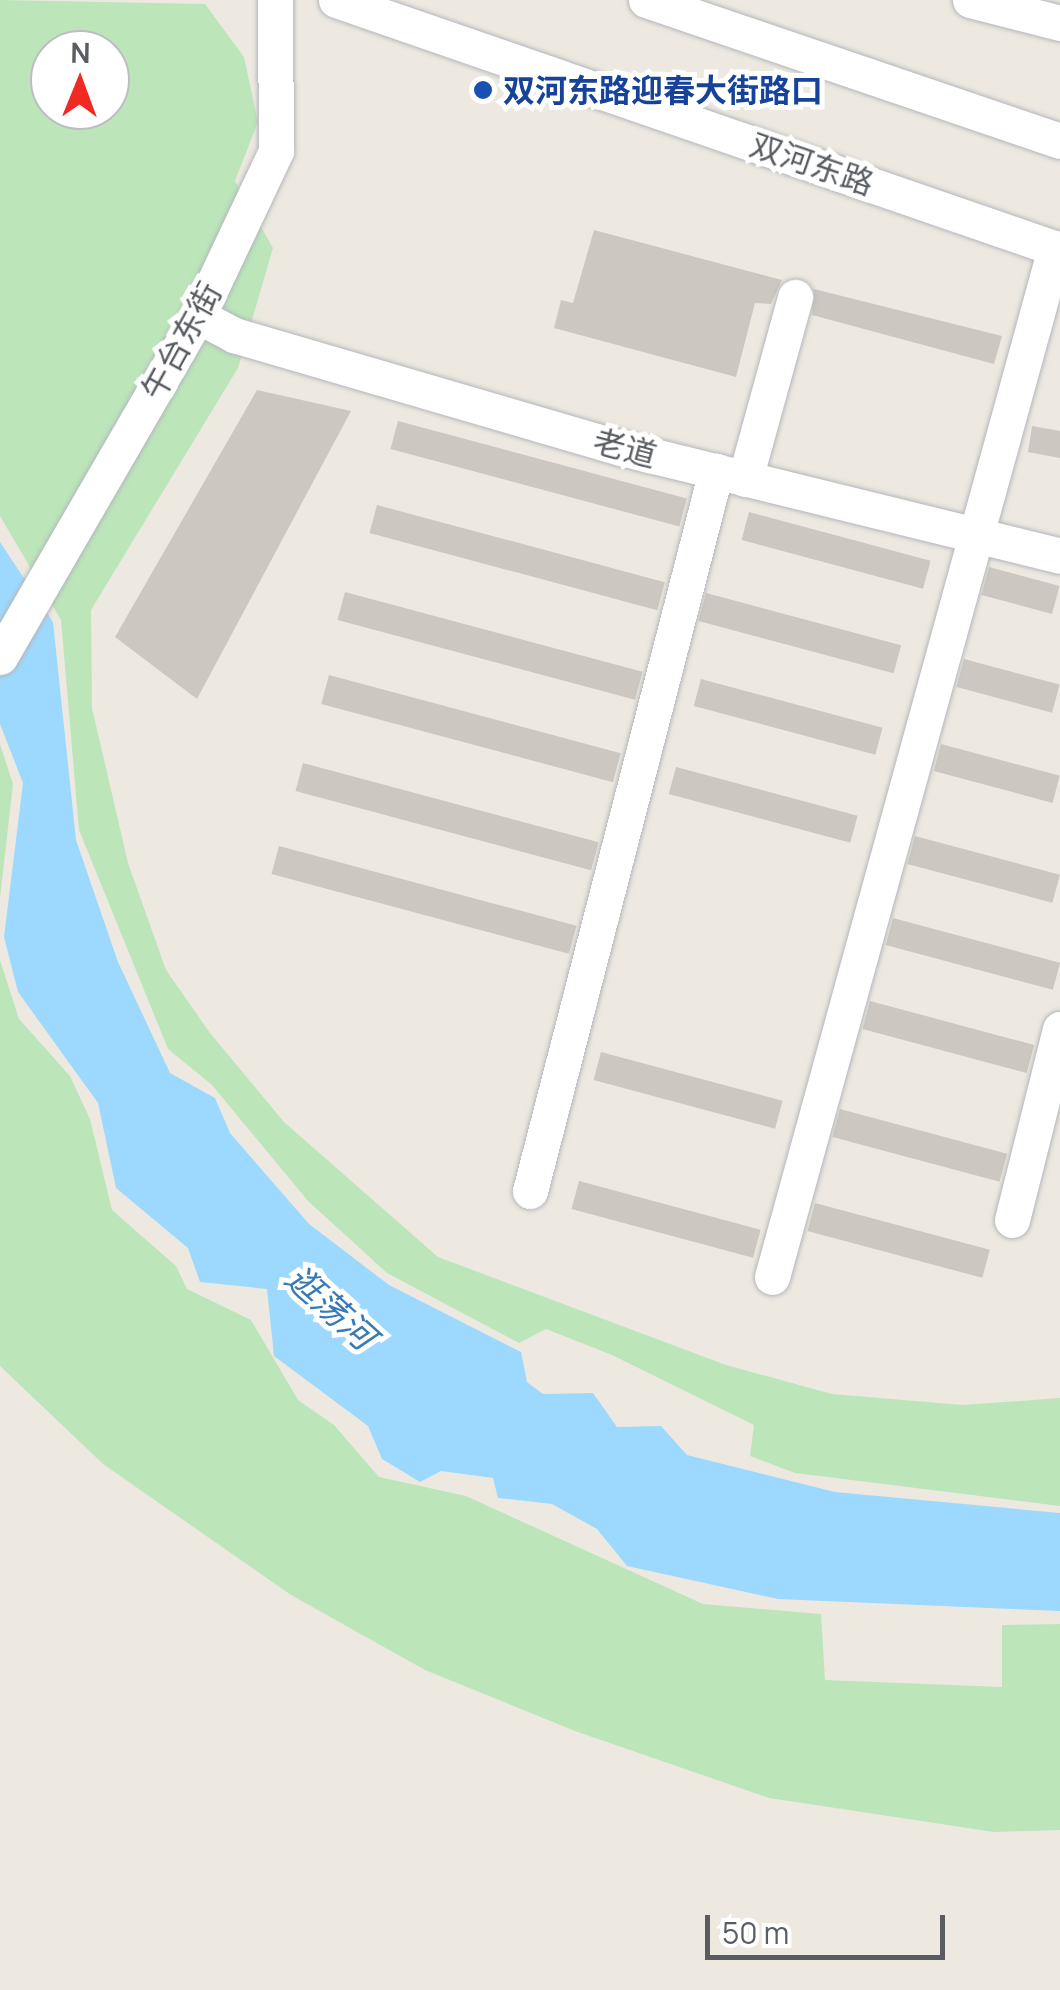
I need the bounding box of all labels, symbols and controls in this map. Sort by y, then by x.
north arrow [30,30,130,130]
text: N [70,33,91,71]
place label: 双河东路迎春大街路口 [503,71,823,109]
marker: 双河东路迎春大街路口 [472,79,494,101]
street label: 双河东路 [745,125,879,203]
street label: 午台东街 [133,276,229,406]
street label: 老道 [589,421,661,475]
water label: 逛荡河 [278,1256,384,1358]
scale bar [710,1895,950,1957]
text: 50 m [722,1912,789,1953]

